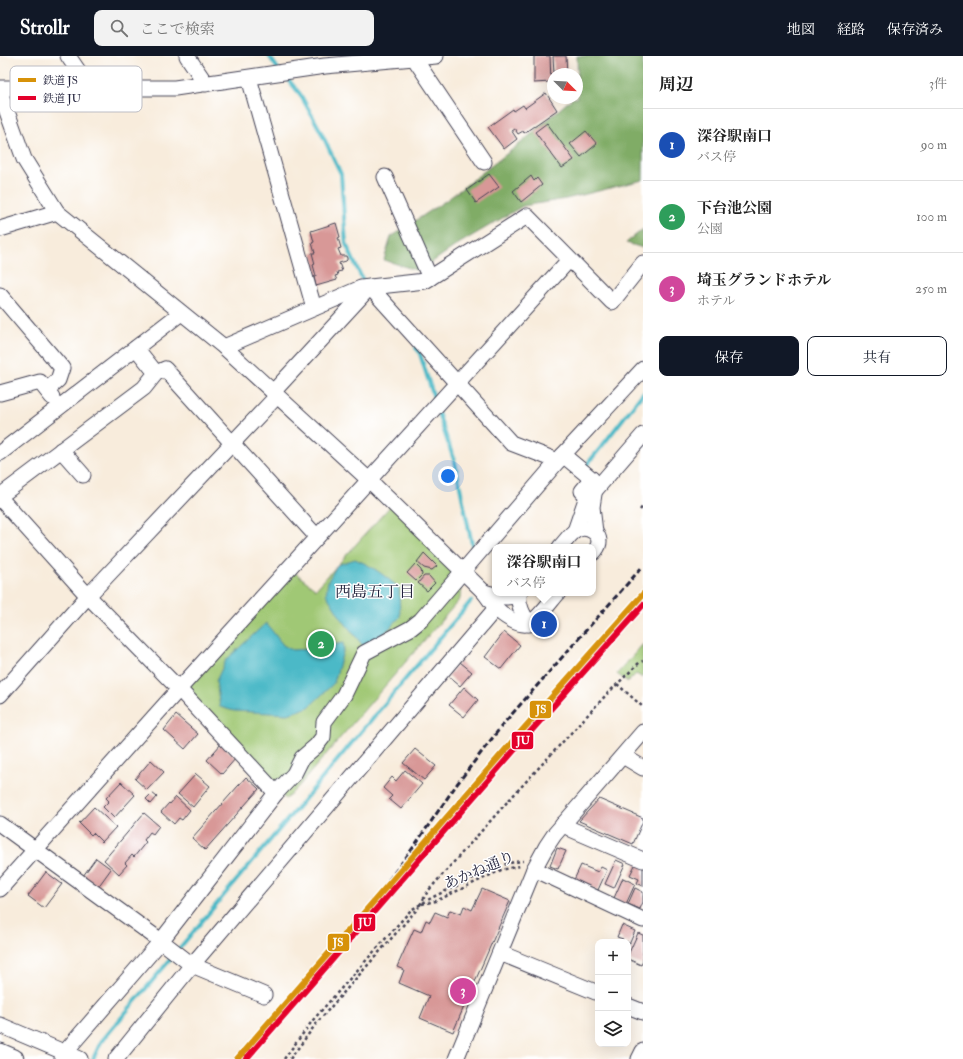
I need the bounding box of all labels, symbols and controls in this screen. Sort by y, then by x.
search box [94,10,374,46]
text: Strollr [20,16,70,40]
icon: search [108,17,130,39]
text: ここで検索 [140,20,215,39]
text: 地図 [787,21,815,38]
text: 経路 [837,21,865,38]
text: 保存済み [887,21,943,38]
legend [10,66,142,112]
north arrow [547,68,583,104]
text: 鉄道 JS [43,74,78,88]
text: 周辺 [659,74,693,95]
text: 3件 [929,76,947,92]
text: 鉄道 JU [43,92,82,106]
text: 深谷駅南口 [697,127,772,146]
text: 1 [670,137,674,153]
text: 90 m [921,137,947,153]
text: バス停 [697,149,736,165]
text: 下台池公園 [697,199,772,218]
text: 2 [669,209,675,225]
text: 100 m [916,209,947,225]
text: 公園 [697,221,723,237]
text: 埼玉グランドホテル [697,271,831,290]
text: 3 [670,281,675,297]
text: 250 m [915,281,947,297]
text: ホテル [697,293,735,309]
button: 保存 [659,336,799,376]
button: 共有 [807,336,947,376]
your location [438,466,458,486]
popup [492,544,596,596]
text: 深谷駅南口 [506,553,582,572]
text: バス停 [506,575,546,591]
district label: 西島五丁目 [335,582,415,602]
pin: 1 [531,609,557,639]
pin: 2 [308,629,334,659]
line badge: JS [529,700,552,719]
text: JS [535,703,546,717]
line badge: JU [511,731,534,750]
text: JU [515,734,531,748]
street label: あかね通り [441,847,517,894]
line badge: JU [353,913,376,932]
text: JU [357,916,373,930]
line badge: JS [327,933,350,952]
text: JS [332,936,343,950]
map controls [595,939,631,1047]
button: + [595,939,631,975]
button: − [595,975,631,1011]
pin: 3 [450,976,476,1006]
button: layers [595,1011,631,1047]

